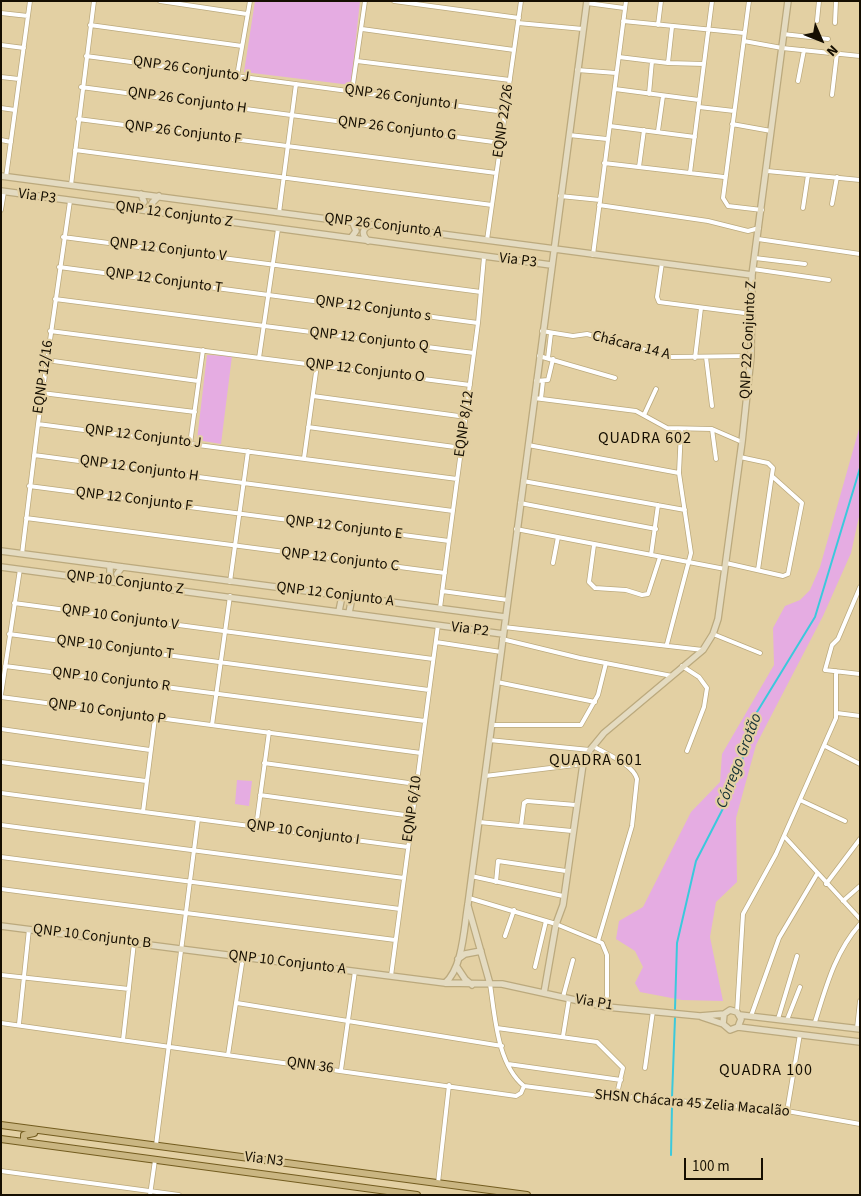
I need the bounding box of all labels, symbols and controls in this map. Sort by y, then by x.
north arrow [796,15,846,65]
text: N [821,40,842,61]
street label: QNP 26 Conjunto J [132,53,250,87]
street label: QNP 26 Conjunto I [343,81,459,115]
street label: EQNP 22/26 [490,83,518,159]
street label: QNP 26 Conjunto H [126,84,248,118]
street label: QNP 26 Conjunto G [337,113,457,145]
street label: QNP 26 Conjunto F [124,117,242,149]
street label: Via P3 [17,185,57,209]
street label: QNP 12 Conjunto Z [114,198,234,232]
street label: QNP 26 Conjunto A [323,210,443,242]
street label: QNP 12 Conjunto V [108,234,228,266]
street label: Via P3 [498,250,538,272]
street label: QNP 12 Conjunto T [104,264,224,298]
street label: QNP 22 Conjunto Z [737,281,761,399]
street label: QNP 12 Conjunto s [314,292,432,326]
street label: QNP 12 Conjunto Q [308,324,430,356]
street label: Chácara 14 A [590,328,672,364]
street label: EQNP 12/16 [30,339,58,415]
street label: QNP 12 Conjunto O [304,355,426,387]
street label: EQNP 8/12 [451,390,479,458]
street label: QNP 12 Conjunto J [84,421,202,453]
district label: QUADRA 602 [597,429,693,449]
street label: QNP 12 Conjunto H [78,452,200,486]
street label: QNP 12 Conjunto F [75,484,193,516]
street label: QNP 12 Conjunto E [284,512,404,544]
street label: QNP 12 Conjunto C [280,544,400,576]
street label: QNP 10 Conjunto Z [65,567,185,599]
street label: QNP 12 Conjunto A [275,579,395,611]
street label: QNP 10 Conjunto V [60,601,180,635]
street label: Via P2 [450,619,490,641]
street label: QNP 10 Conjunto T [55,632,175,664]
street label: QNP 10 Conjunto R [51,664,171,696]
street label: QNP 10 Conjunto P [47,695,167,729]
water label: Córrego Grotão [713,711,767,811]
district label: QUADRA 601 [548,751,644,771]
street label: EQNP 6/10 [399,775,427,843]
street label: QNP 10 Conjunto I [245,816,361,850]
street label: QNP 10 Conjunto B [32,921,152,953]
street label: QNP 10 Conjunto A [227,947,347,979]
street label: Via P1 [574,991,614,1015]
street label: QNN 36 [285,1054,335,1078]
district label: QUADRA 100 [718,1061,814,1081]
street label: SHSN Chácara 45 Zelia Macalão [594,1086,790,1122]
scale bar [686,1148,765,1180]
street label: Via N3 [243,1149,285,1171]
text: 100 m [692,1156,730,1177]

